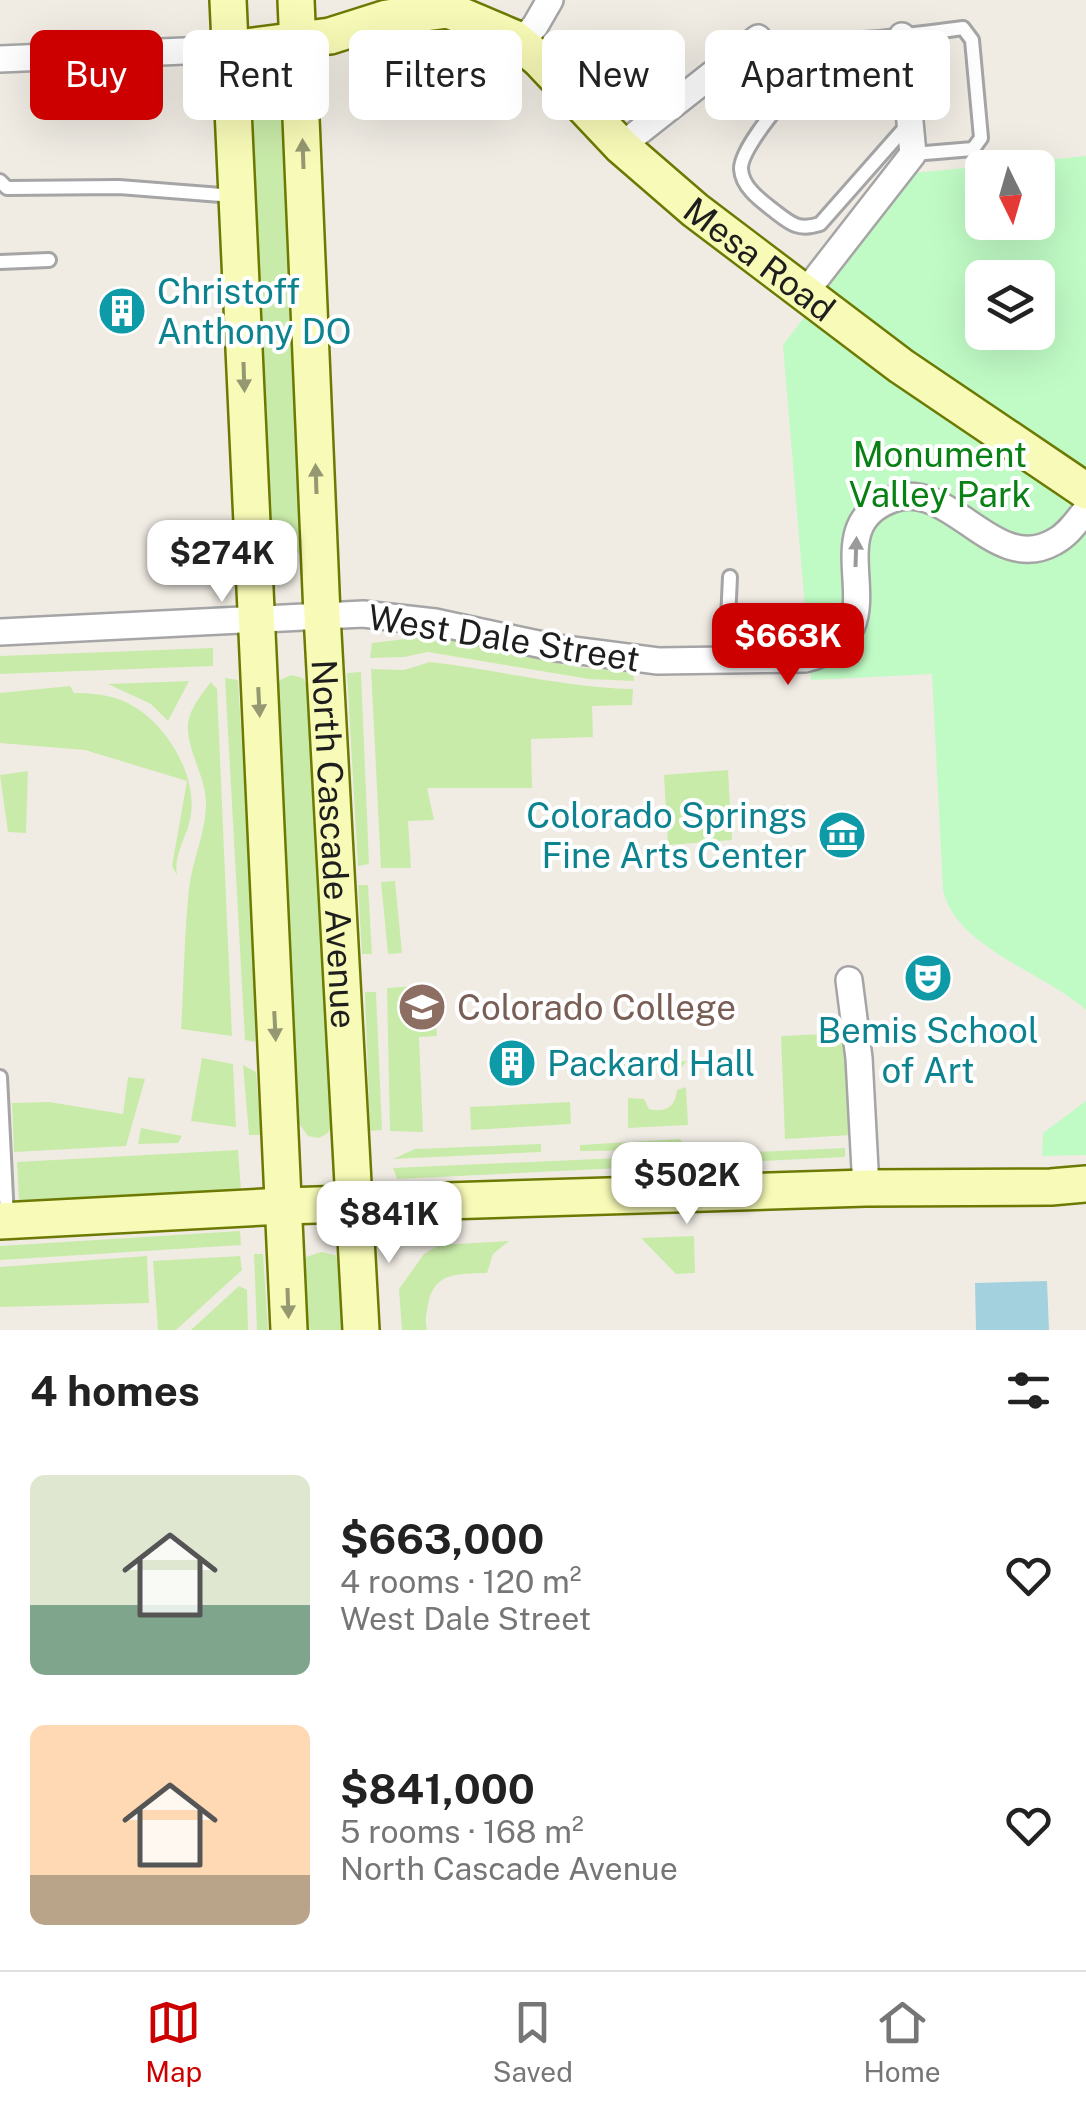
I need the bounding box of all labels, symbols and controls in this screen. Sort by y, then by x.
chip: Buy [30,30,163,120]
chip: Rent [183,30,329,120]
chip: Filters [349,30,522,120]
chip: New [542,30,685,120]
chip: Apartment [705,30,950,120]
one-way arrow [295,138,311,170]
north arrow [965,150,1055,240]
map controls [965,150,1055,350]
street label: Mesa Road [676,189,843,329]
button: layers [965,260,1055,350]
place label: Christoff Anthony DO [157,271,352,352]
building icon: Christoff Anthony DO [96,285,148,337]
one-way arrow [237,362,253,394]
park label: Monument Valley Park [849,434,1031,515]
one-way arrow [308,463,324,495]
pin: $274K [152,520,292,605]
text: $274K [169,534,275,571]
one-way arrow [848,536,864,568]
street label: West Dale Street [365,596,643,680]
pin: $663K [718,603,858,688]
text: $663K [734,617,842,654]
street label: North Cascade Avenue [304,658,365,1030]
one-way arrow [251,686,267,718]
place label: Colorado Springs Fine Arts Center [526,795,807,876]
museum icon: Colorado Springs Fine Arts Center [816,809,868,861]
theatre icon: Bemis School of Art [902,952,954,1004]
school or university icon: Colorado College [396,981,448,1033]
place label: Colorado College [457,987,736,1028]
place label: Bemis School of Art [817,1010,1039,1091]
one-way arrow [267,1011,283,1043]
building icon: Packard Hall [486,1037,538,1089]
place label: Packard Hall [547,1043,755,1084]
pin: $502K [617,1142,757,1227]
text: $502K [633,1156,741,1193]
pin: $841K [319,1181,459,1266]
text: $841K [339,1195,439,1232]
one-way arrow [280,1288,296,1320]
icon: filters [1001,1363,1056,1418]
text: 4 homes [30,1366,200,1415]
text: $663,000 [340,1514,544,1563]
icon: home [110,1515,230,1635]
icon: heart [1001,1548,1056,1603]
text: 4 rooms · 120 m² [340,1563,582,1600]
text: West Dale Street [340,1600,591,1637]
text: $841,000 [340,1764,535,1813]
icon: home [110,1765,230,1885]
icon: heart [1001,1798,1056,1853]
text: 5 rooms · 168 m² [340,1813,584,1850]
text: North Cascade Avenue [340,1850,678,1887]
tab: Map [145,1995,202,2088]
tab: Saved [493,1995,573,2088]
tab: Home [863,1995,941,2088]

